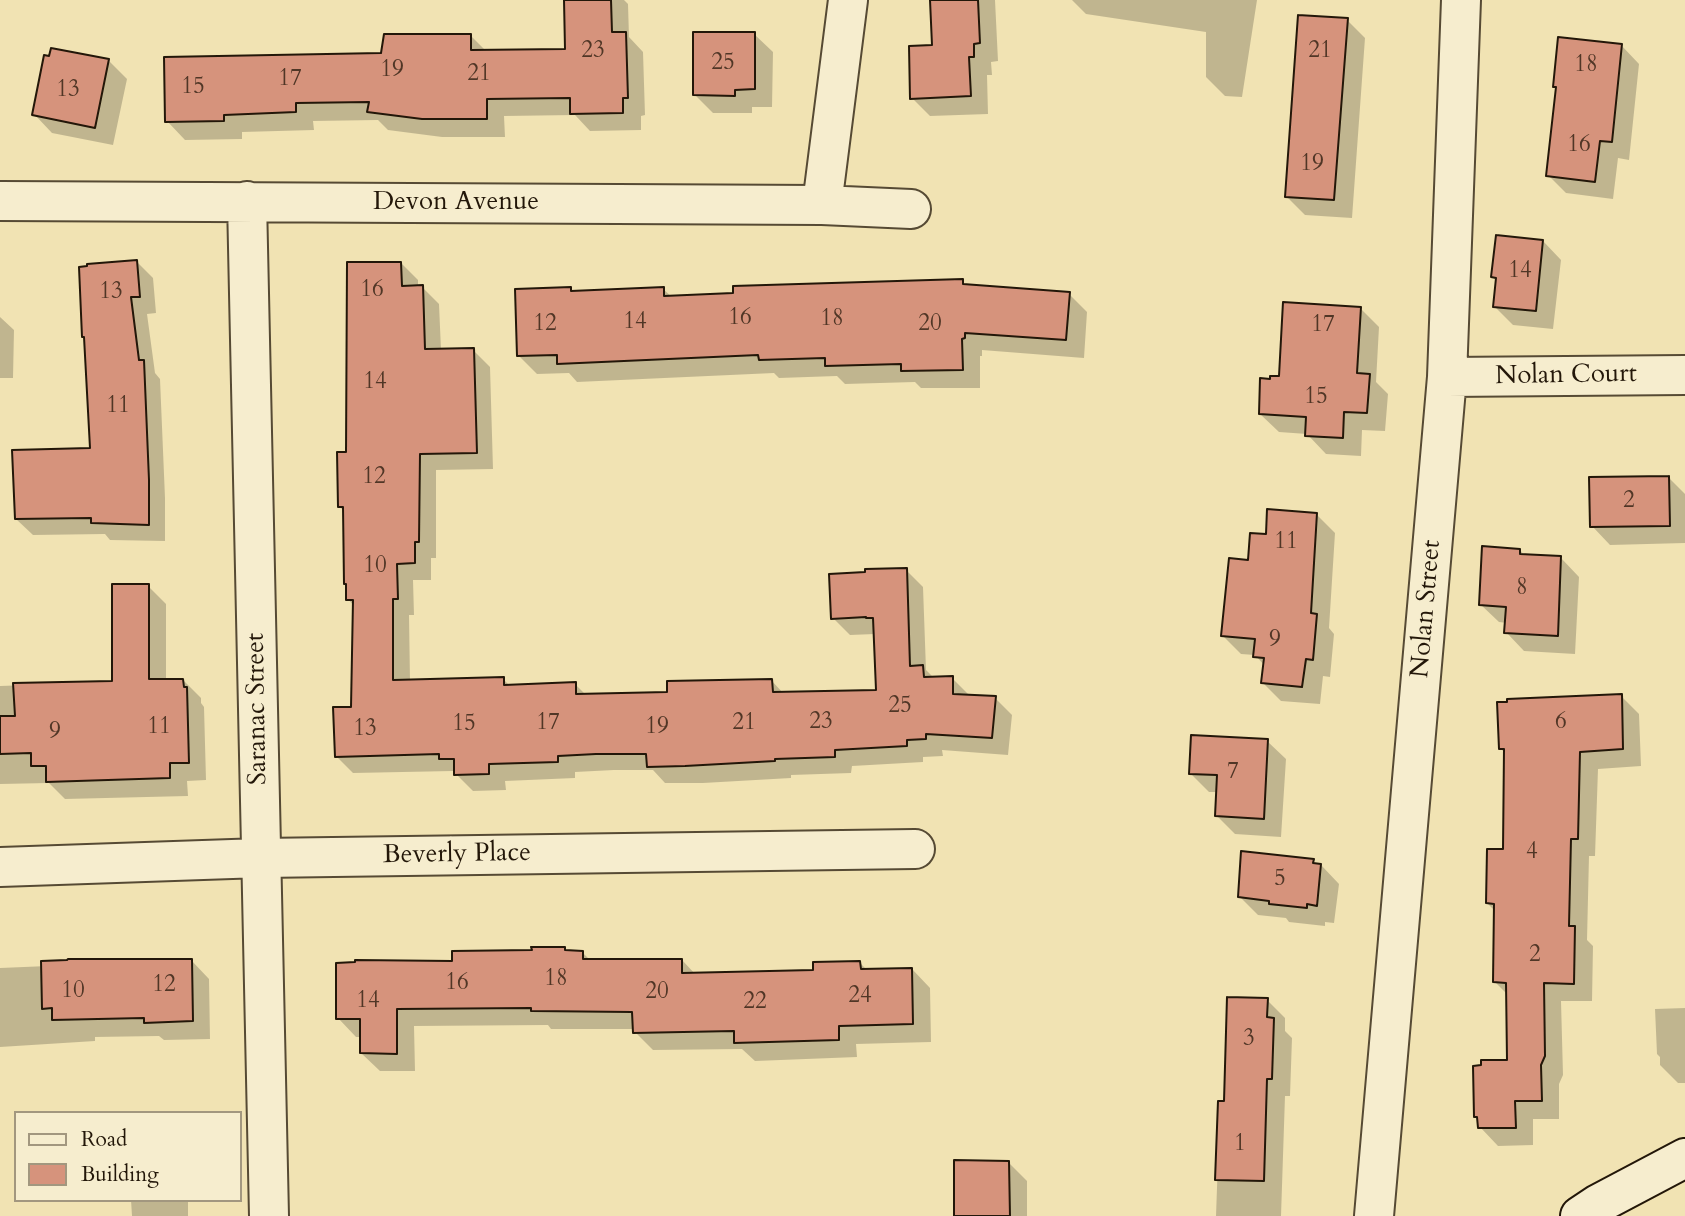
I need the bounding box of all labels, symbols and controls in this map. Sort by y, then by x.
house number: 23 [581,38,605,66]
house number: 21 [1308,38,1332,66]
house number: 25 [711,50,735,78]
house number: 18 [1574,52,1598,80]
house number: 19 [380,57,404,85]
house number: 21 [467,61,491,89]
house number: 17 [278,66,302,94]
house number: 15 [181,74,205,102]
house number: 13 [56,77,80,105]
house number: 16 [1567,132,1591,160]
house number: 19 [1300,151,1324,179]
street label: Devon Avenue [373,187,539,219]
house number: 14 [1508,258,1532,286]
house number: 16 [360,277,384,305]
house number: 13 [99,279,123,307]
house number: 16 [728,305,752,333]
house number: 18 [820,306,844,334]
house number: 14 [623,309,647,337]
house number: 12 [533,311,557,339]
house number: 20 [918,311,942,339]
house number: 17 [1311,312,1335,340]
street label: Nolan Court [1495,359,1637,393]
house number: 14 [363,369,387,397]
house number: 15 [1304,384,1328,412]
house number: 11 [106,393,130,421]
house number: 12 [362,464,386,492]
house number: 2 [1623,488,1635,516]
house number: 11 [1274,529,1298,557]
street label: Nolan Street [1405,539,1449,679]
house number: 10 [363,553,387,581]
house number: 8 [1516,575,1528,603]
house number: 9 [1269,627,1281,655]
street label: Saranac Street [241,633,275,785]
house number: 25 [888,693,912,721]
house number: 23 [809,709,833,737]
house number: 6 [1555,709,1567,737]
house number: 17 [536,710,560,738]
house number: 21 [732,710,756,738]
house number: 15 [452,711,476,739]
house number: 11 [147,714,171,742]
house number: 19 [645,714,669,742]
house number: 13 [353,716,377,744]
house number: 9 [49,719,61,747]
house number: 7 [1227,759,1239,787]
street label: Beverly Place [383,838,531,872]
house number: 4 [1526,839,1538,867]
house number: 5 [1274,866,1286,894]
house number: 2 [1529,942,1541,970]
house number: 18 [544,966,568,994]
house number: 16 [445,970,469,998]
house number: 12 [152,972,176,1000]
house number: 10 [61,978,85,1006]
house number: 20 [645,979,669,1007]
house number: 24 [848,983,872,1011]
house number: 14 [356,988,380,1016]
house number: 22 [743,989,767,1017]
house number: 3 [1243,1026,1255,1054]
legend [14,1111,242,1202]
text: Road [81,1125,127,1154]
house number: 1 [1234,1131,1246,1159]
text: Building [81,1160,159,1189]

